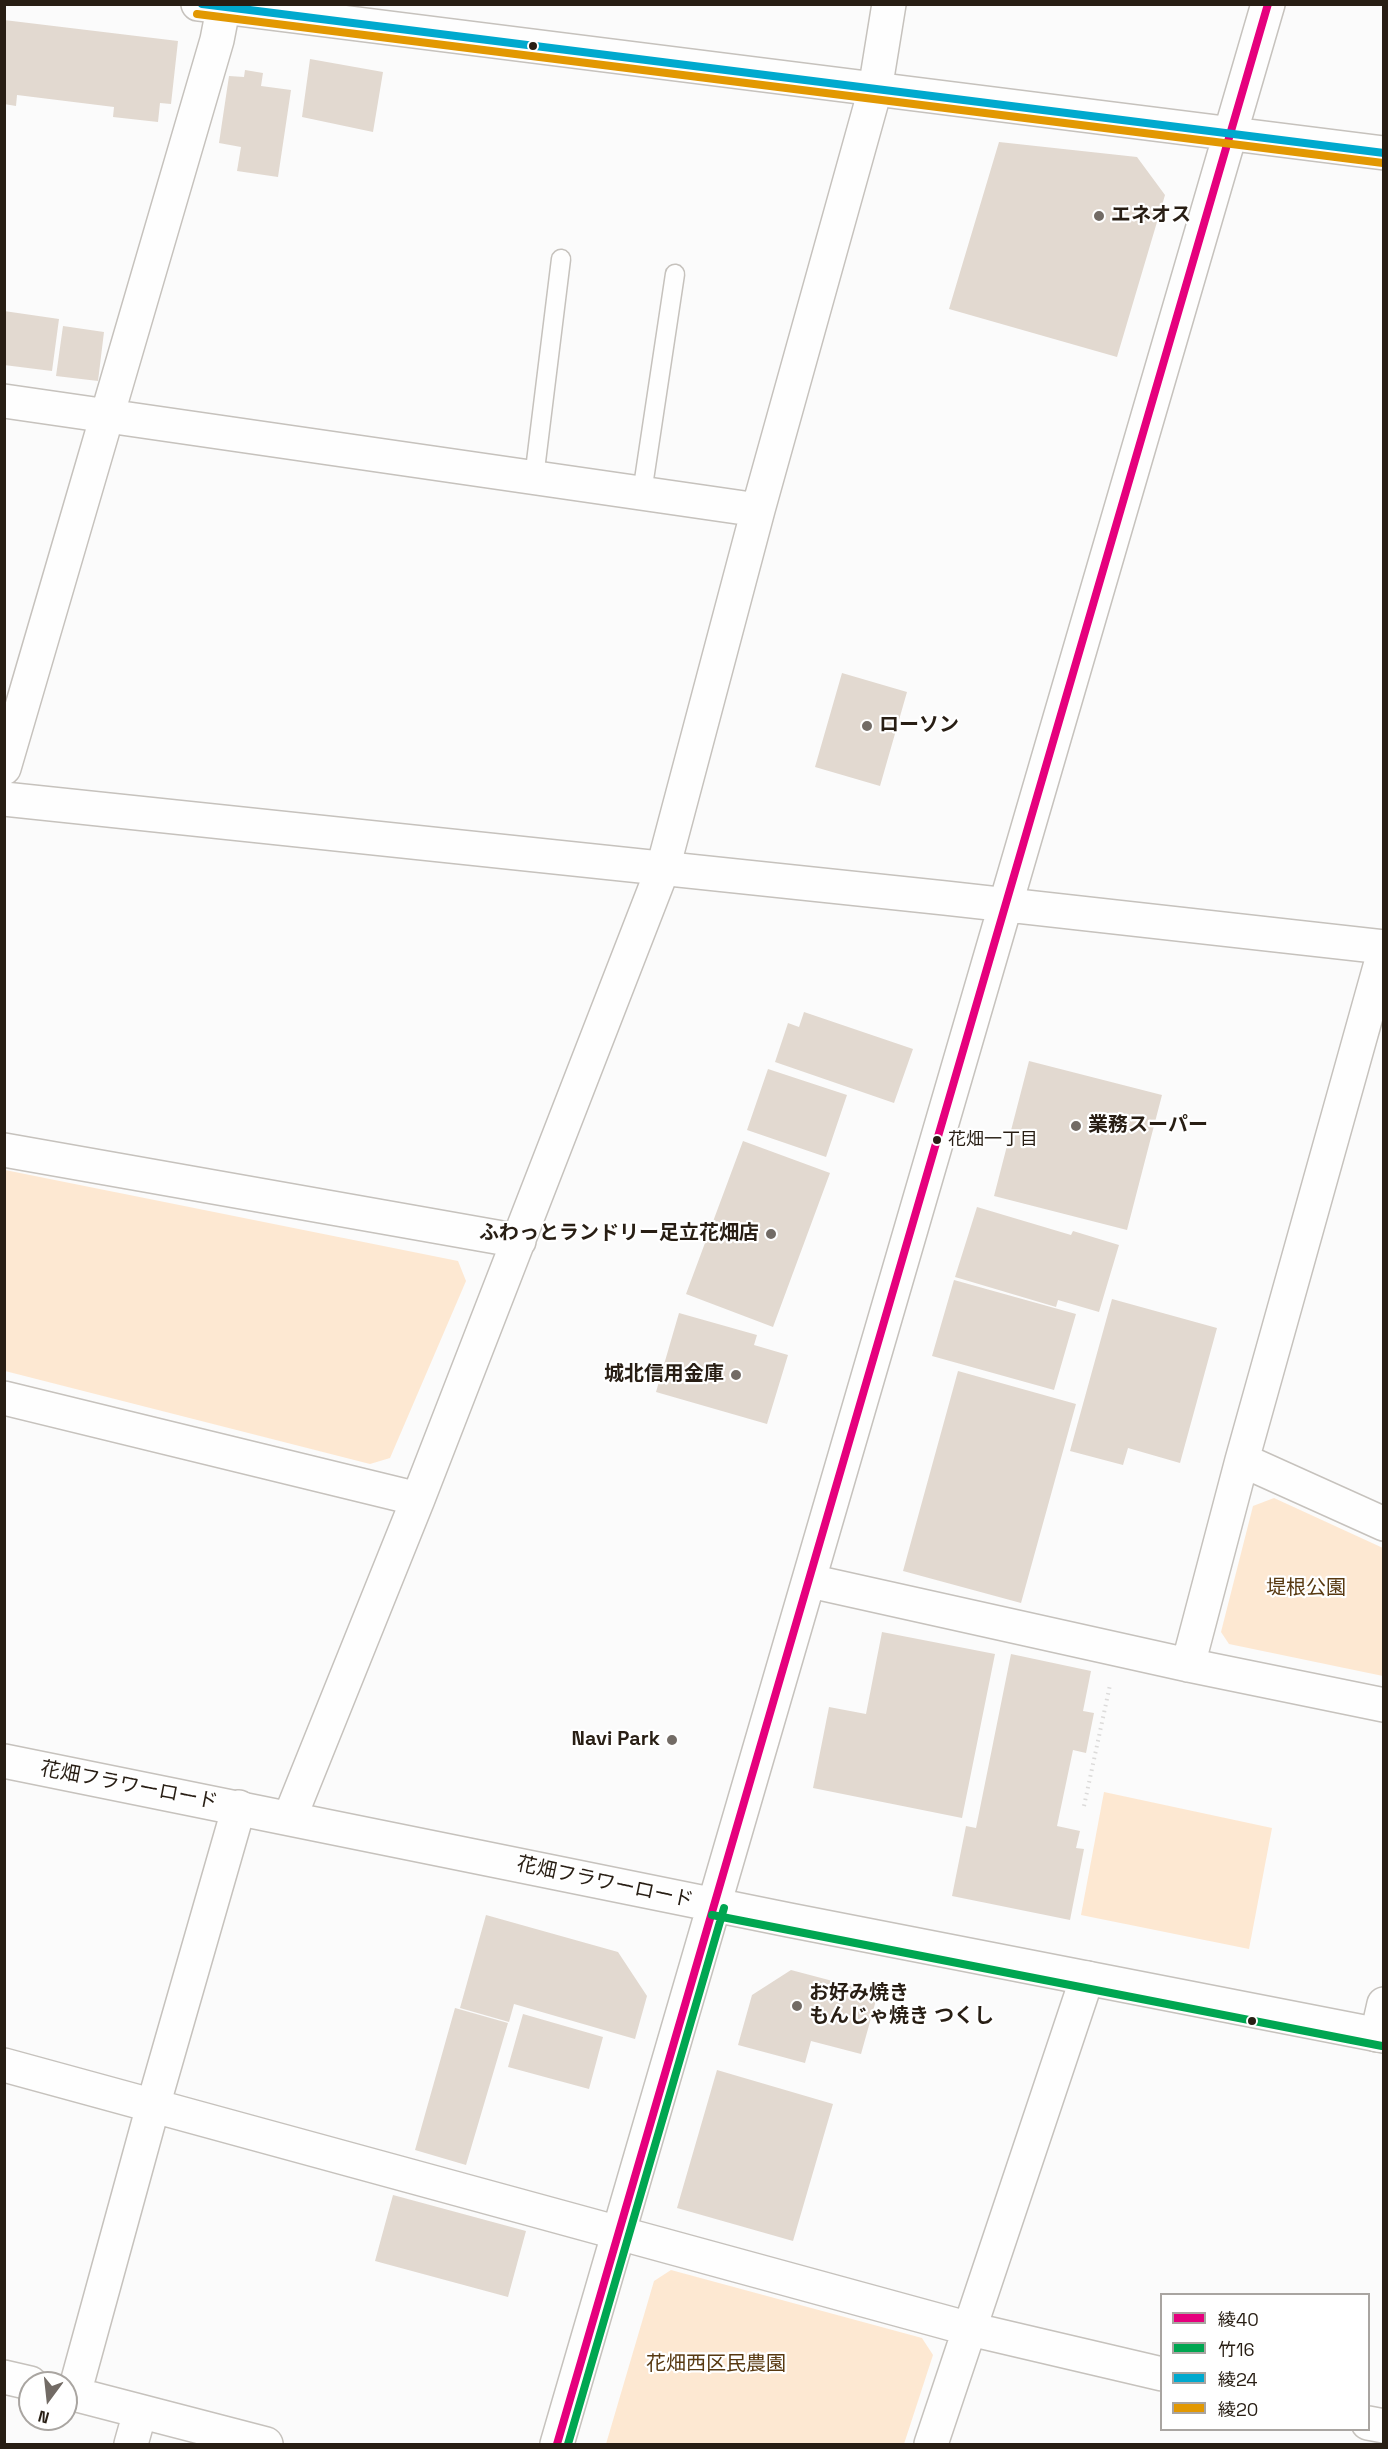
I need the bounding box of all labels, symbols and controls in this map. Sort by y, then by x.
unlabelled marker [527,40,539,52]
place label: エネオス [1111,204,1191,228]
marker: エネオス [1092,209,1106,223]
place label: ローソン [879,714,959,738]
marker: ローソン [860,719,874,733]
place label: 業務スーパー [1088,1114,1208,1138]
marker: 業務スーパー [1069,1119,1083,1133]
place label: 花畑一丁目 [948,1129,1038,1151]
marker: 花畑一丁目 [931,1134,943,1146]
place label: ふわっとランドリー足立花畑店 [479,1222,759,1246]
marker: ふわっとランドリー足立花畑店 [764,1227,778,1241]
place label: 城北信用金庫 [604,1363,724,1387]
marker: 城北信用金庫 [729,1368,743,1382]
park label: 堤根公園 [1266,1577,1346,1601]
place label: Navi Park [572,1728,660,1752]
marker: Navi Park [665,1733,679,1747]
street label: 花畑フラワーロード [38,1757,220,1815]
street label: 花畑フラワーロード [514,1853,696,1913]
place label: お好み焼き もんじゃ焼き つくし [809,1982,994,2029]
marker: お好み焼き もんじゃ焼き つくし [790,1999,804,2013]
unlabelled marker [1246,2015,1258,2027]
legend [1160,2293,1370,2431]
text: 綾40 [1218,2308,1259,2331]
text: 竹16 [1218,2338,1255,2361]
park label: 花畑西区民農園 [646,2353,786,2377]
text: 綾24 [1218,2368,1258,2391]
north arrow [18,2371,78,2431]
text: 綾20 [1218,2398,1258,2421]
text: N [36,2405,52,2428]

